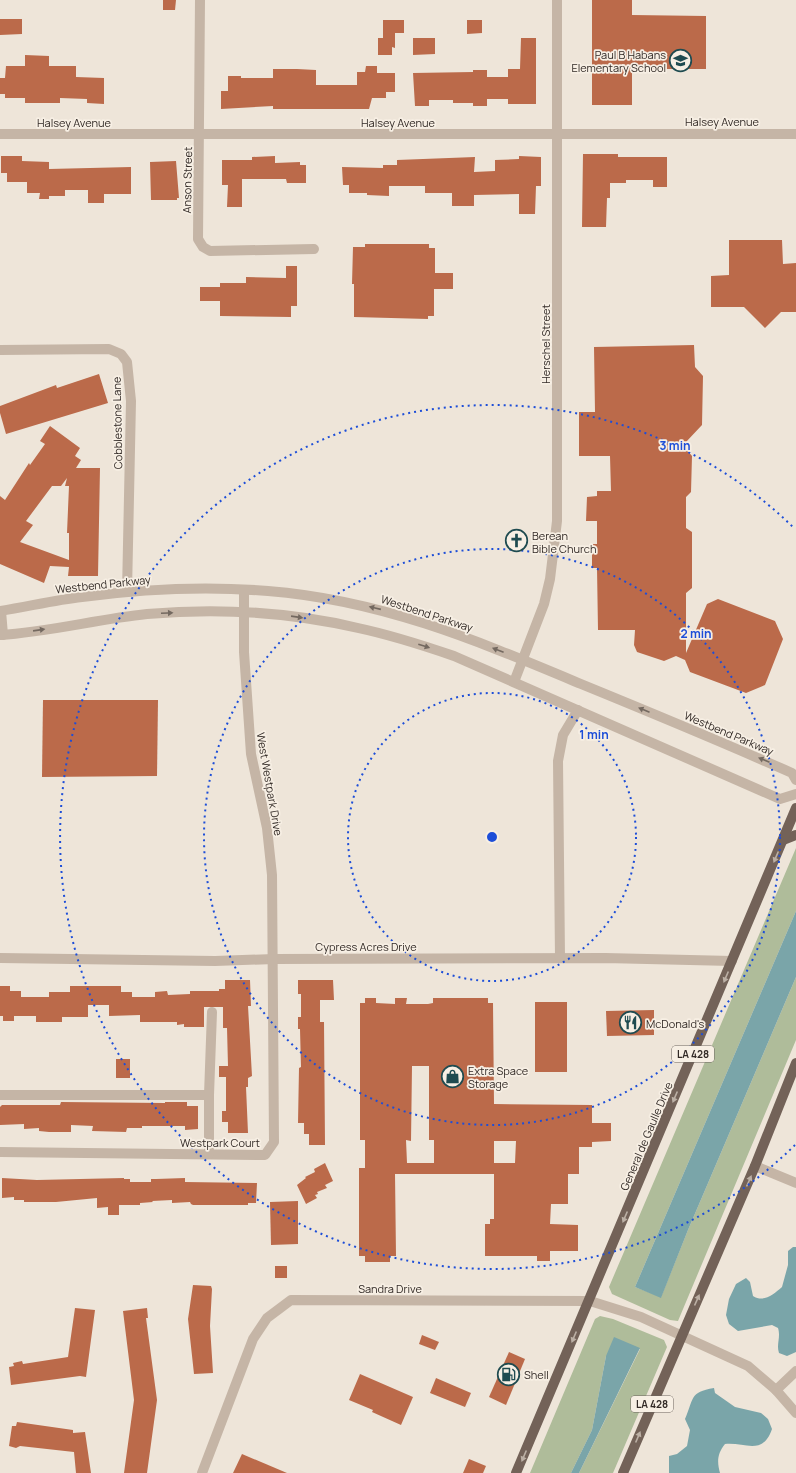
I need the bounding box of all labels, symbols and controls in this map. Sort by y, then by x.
place label: Paul B Habans Elementary School [571,47,666,75]
school or university icon: Paul B Habans Elementary School [668,47,694,73]
street label: Halsey Avenue [685,114,760,129]
street label: Halsey Avenue [37,115,112,130]
street label: Halsey Avenue [361,115,436,130]
street label: Anson Street [179,146,195,214]
street label: Herschel Street [538,304,553,384]
street label: Cobblestone Lane [109,376,125,469]
text: 3 min [659,437,691,454]
church icon: Berean Bible Church [504,528,530,554]
place label: Berean Bible Church [532,528,596,556]
street label: Westbend Parkway [55,572,152,596]
street label: Westbend Parkway [379,591,475,635]
one-way arrow [369,605,381,611]
one-way arrow [161,610,173,617]
one-way arrow [291,614,303,620]
text: 2 min [680,625,712,642]
one-way arrow [33,627,45,633]
one-way arrow [418,643,430,649]
one-way arrow [492,647,503,653]
one-way arrow [638,707,649,713]
street label: Westbend Parkway [682,707,776,759]
text: 1 min [579,726,609,743]
street label: West Westpark Drive [254,731,287,837]
one-way arrow [757,757,769,763]
centre of rings [485,830,499,844]
one-way arrow [772,851,778,863]
street label: Cypress Acres Drive [315,939,417,954]
one-way arrow [722,971,728,983]
restaurant icon: McDonald's [617,1010,643,1036]
place label: McDonald's [646,1016,704,1031]
road number: LA 428 [672,1046,714,1062]
shop icon: Extra Space Storage [440,1063,466,1089]
place label: Extra Space Storage [468,1063,529,1091]
street label: General de Gaulle Drive [616,1079,676,1193]
one-way arrow [672,1091,678,1103]
street label: Westpark Court [180,1135,260,1150]
one-way arrow [746,1174,752,1186]
one-way arrow [622,1211,628,1222]
street label: Sandra Drive [358,1281,422,1296]
one-way arrow [694,1294,700,1305]
one-way arrow [571,1331,577,1343]
fuel station icon: Shell [495,1361,521,1387]
place label: Shell [524,1367,549,1382]
road number: LA 428 [631,1396,673,1412]
one-way arrow [635,1432,641,1443]
one-way arrow [520,1451,526,1463]

